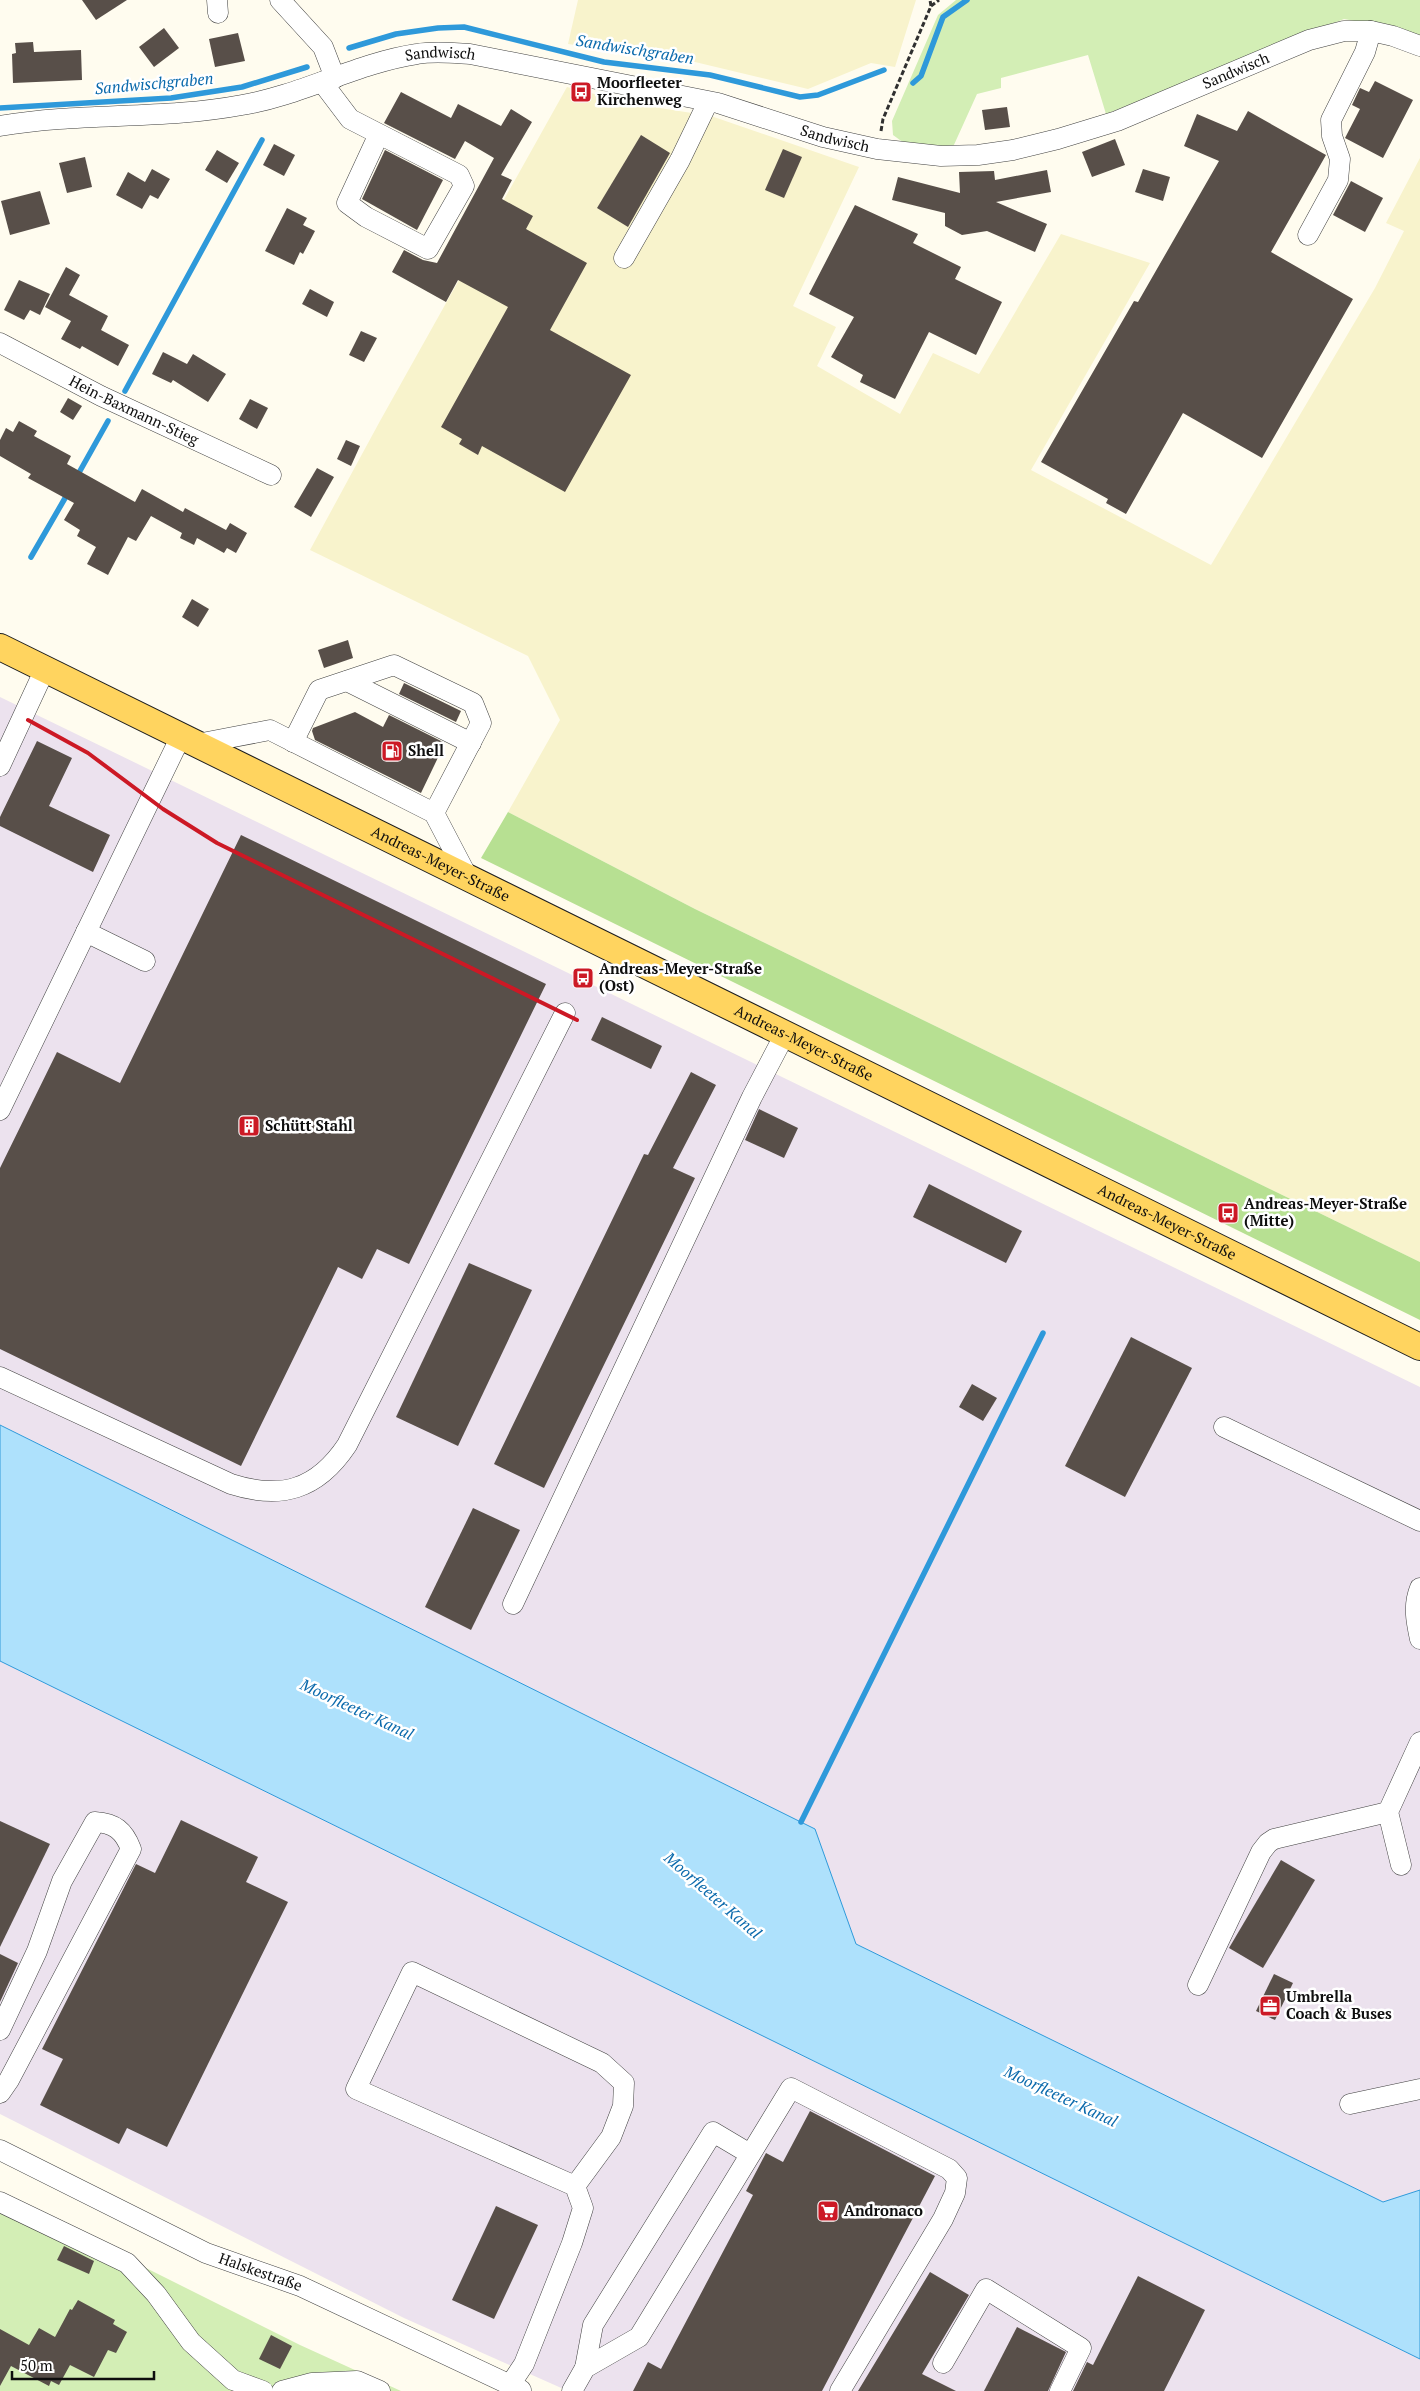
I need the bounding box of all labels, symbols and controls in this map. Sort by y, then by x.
water label: Sandwischgraben [574,29,696,69]
street label: Sandwisch [403,41,478,65]
street label: Sandwisch [1199,47,1272,93]
water label: Sandwischgraben [94,67,214,99]
place label: Moorfleeter Kirchenweg [597,72,682,109]
bus stop icon: Moorfleeter Kirchenweg [569,80,593,104]
street label: Sandwisch [798,119,872,156]
street label: Hein-Baxmann-Stieg [66,370,203,450]
fuel station icon: Shell [380,739,404,763]
place label: Shell [408,740,444,760]
street label: Andreas-Meyer-Straße [368,821,513,906]
place label: Andreas-Meyer-Straße (Ost) [599,958,762,995]
bus stop icon: Andreas-Meyer-Straße (Ost) [571,966,595,990]
street label: Andreas-Meyer-Straße [731,1000,877,1085]
building icon: Schütt Stahl [237,1114,261,1138]
place label: Schütt Stahl [265,1115,353,1135]
street label: Andreas-Meyer-Straße [1095,1179,1240,1264]
place label: Andreas-Meyer-Straße (Mitte) [1244,1193,1407,1230]
bus stop icon: Andreas-Meyer-Straße (Mitte) [1216,1201,1240,1225]
water label: Moorfleeter Kanal [296,1673,418,1745]
water label: Moorfleeter Kanal [659,1846,767,1944]
place label: Umbrella Coach & Buses [1286,1986,1392,2023]
office icon: Umbrella Coach & Buses [1258,1994,1282,2018]
water label: Moorfleeter Kanal [1000,2060,1122,2132]
supermarket icon: Andronaco [816,2199,840,2223]
place label: Andronaco [844,2200,923,2220]
street label: Halskestraße [216,2247,305,2295]
scale bar [12,2348,155,2380]
text: 50 m [20,2355,53,2375]

